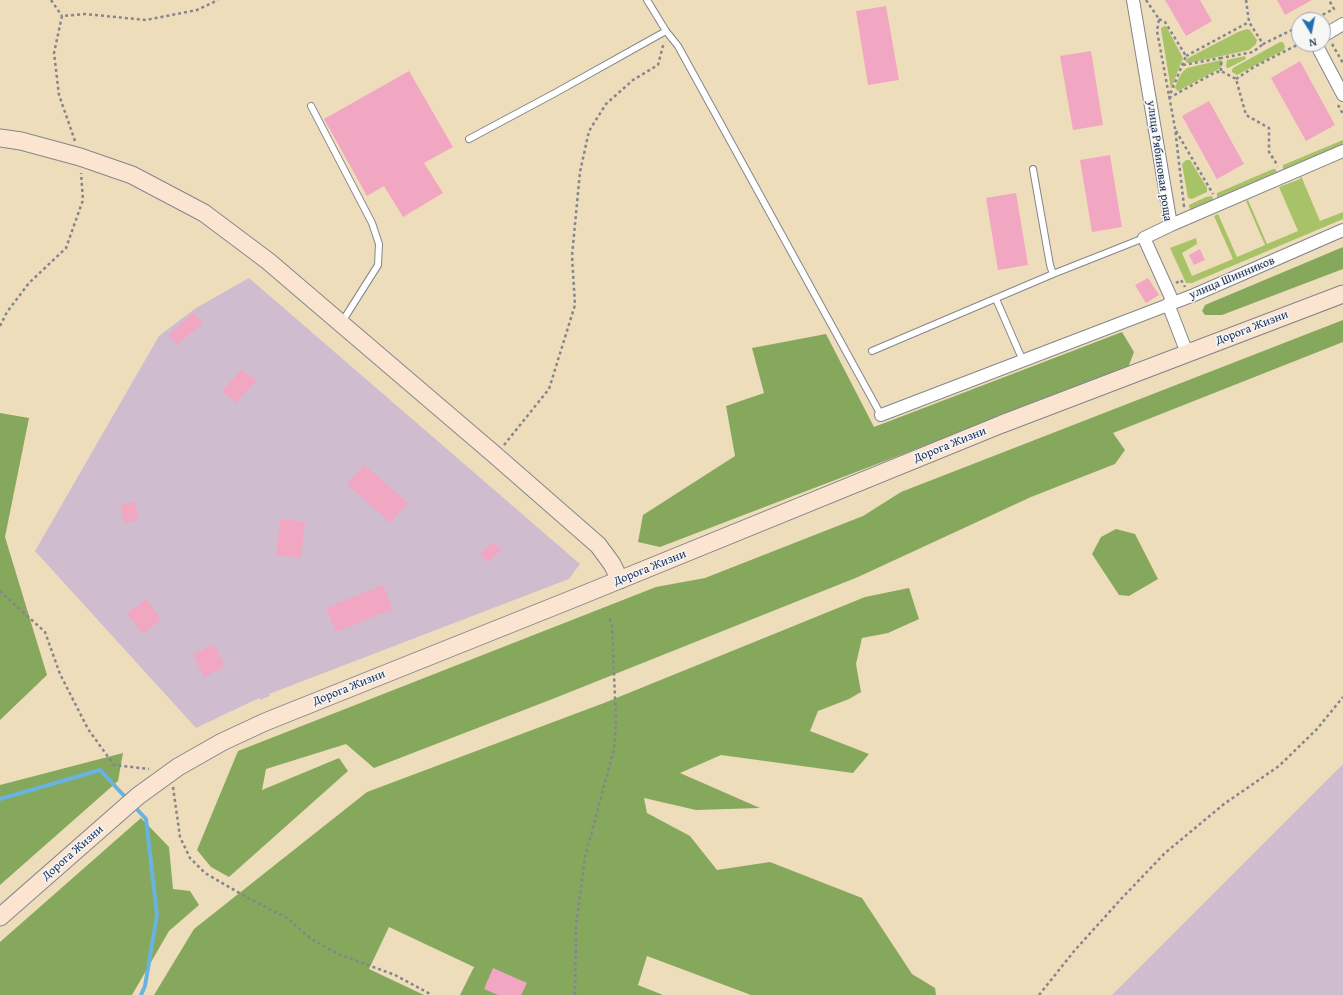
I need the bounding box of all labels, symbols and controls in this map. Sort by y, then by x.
north arrow [1291,12,1331,52]
text: N [1308,34,1318,51]
street label: улица Рябиновая роща [1143,100,1175,222]
street label: улица Шинников [1187,253,1277,303]
street label: Дорога Жизни [1214,307,1290,349]
street label: Дорога Жизни [912,424,988,466]
street label: Дорога Жизни [612,547,688,589]
street label: Дорога Жизни [311,667,387,709]
street label: Дорога Жизни [39,822,107,884]

